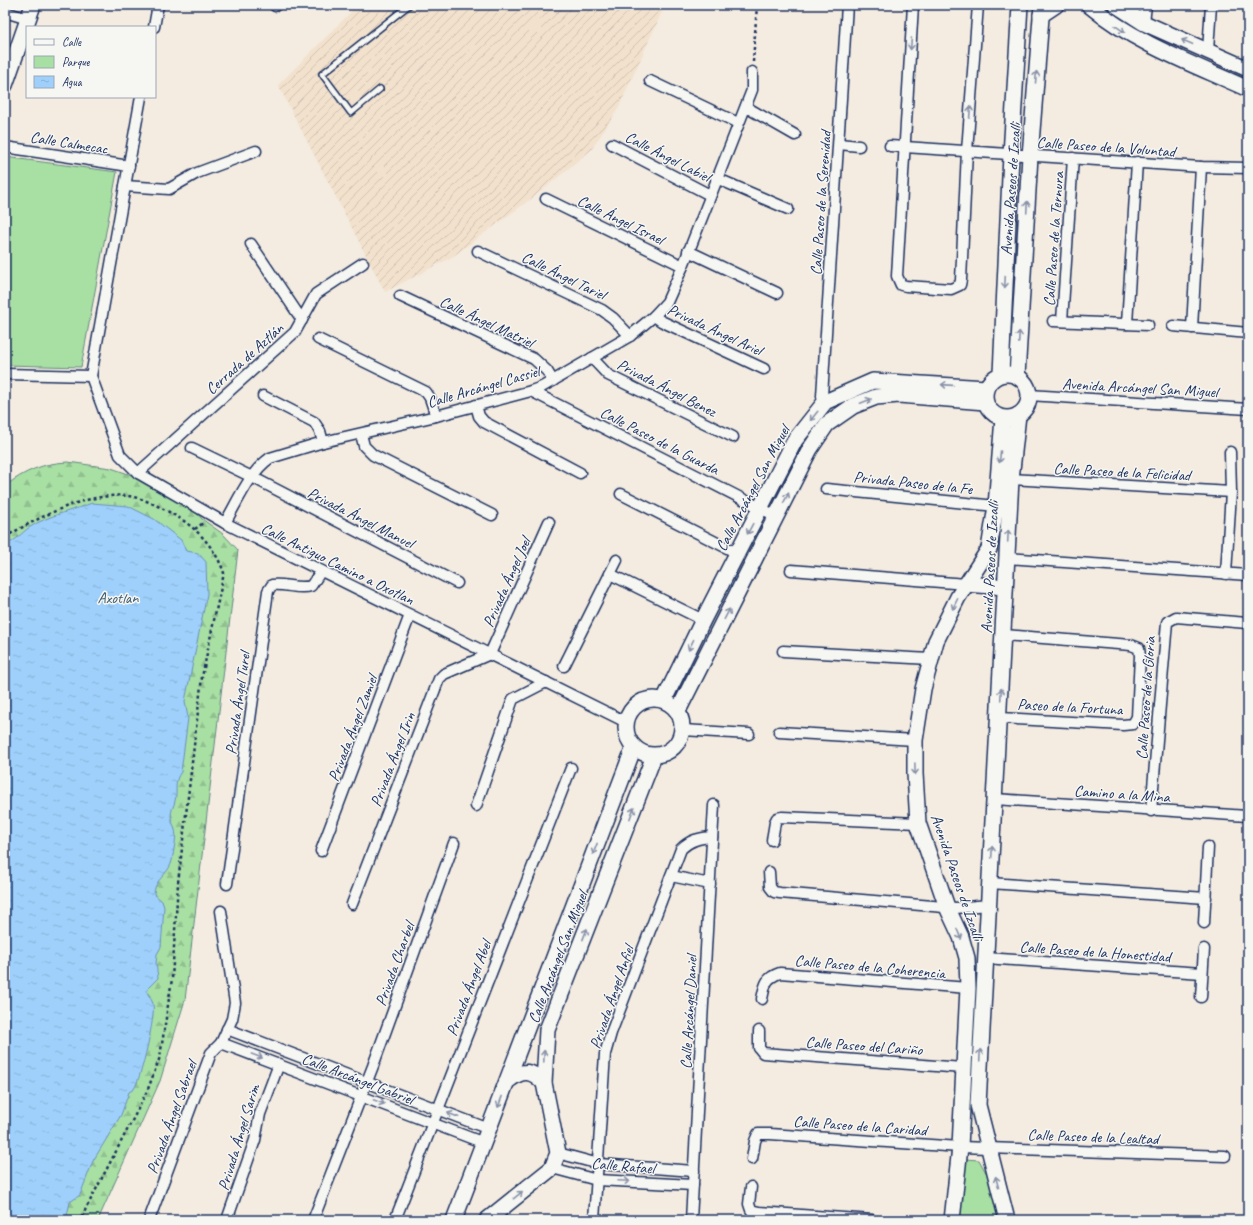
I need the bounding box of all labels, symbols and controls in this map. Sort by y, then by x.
one-way arrow [1115,25,1126,33]
legend [26,26,156,98]
text: Calle [62,34,82,50]
one-way arrow [907,37,914,50]
one-way arrow [1181,37,1193,45]
text: Parque [62,54,91,70]
one-way arrow [1032,71,1040,84]
text: Agua [62,74,83,90]
one-way arrow [966,106,973,119]
street label: Avenida Paseos de Izcalli [996,120,1026,256]
street label: Calle Calmecac [29,127,110,159]
street label: Calle Ángel Labiel [622,127,716,188]
street label: Calle Paseo de la Serenidad [806,128,836,276]
street label: Calle Paseo de la Voluntad [1036,132,1179,162]
street label: Calle Paseo de la Ternura [1039,170,1069,307]
street label: Calle Ángel Israel [574,190,670,251]
one-way arrow [1023,201,1030,214]
street label: Calle Ángel Tariel [518,247,612,306]
one-way arrow [1001,275,1009,288]
street label: Calle Ángel Matriel [436,291,540,354]
street label: Privada Ángel Ariel [664,299,768,362]
street label: Cerrada de Aztlán [202,318,288,399]
one-way arrow [1016,331,1023,344]
street label: Privada Ángel Benez [614,354,721,422]
street label: Calle Arcángel Cassiel [425,360,545,413]
street label: Avenida Arcángel San Miguel [1062,374,1221,402]
one-way arrow [941,381,954,388]
one-way arrow [860,397,872,405]
street label: Calle Paseo de la Guarda [597,402,723,480]
one-way arrow [810,411,819,422]
street label: Calle Arcángel San Miguel [711,419,796,555]
one-way arrow [997,450,1004,463]
street label: Calle Paseo de la Felicidad [1053,458,1194,486]
street label: Privada Paseo de la Fe [852,467,975,499]
street label: Privada Ángel Manuel [304,483,420,555]
one-way arrow [783,492,790,504]
street label: Avenida Paseos de Izcalli [977,498,1004,634]
street label: Calle Antiguo Camino a Oxotlan [258,518,418,610]
one-way arrow [745,523,753,535]
one-way arrow [1005,530,1012,543]
street label: Privada Ángel Joel [478,532,537,630]
park label: Axotlan [98,588,139,608]
one-way arrow [950,598,958,610]
one-way arrow [724,608,731,620]
street label: Calle Paseo de la Gloria [1132,635,1160,760]
one-way arrow [687,638,694,650]
street label: Privada Ángel Turel [221,647,256,756]
street label: Privada Ángel Zamiel [324,669,384,784]
one-way arrow [997,688,1005,701]
street label: Paseo de la Fortuna [1017,694,1125,720]
street label: Privada Ángel Irin [366,709,420,809]
one-way arrow [911,762,919,775]
street label: Camino a la Mina [1073,781,1171,807]
one-way arrow [629,807,637,819]
street label: Avenida Paseos de Izcalli [926,812,989,945]
one-way arrow [591,843,599,855]
one-way arrow [988,846,996,859]
street label: Calle Arcángel San Miguel [524,886,593,1026]
street label: Privada Charbel [371,917,420,1009]
one-way arrow [956,927,963,939]
one-way arrow [581,928,589,940]
street label: Privada Ángel Abel [442,935,497,1039]
street label: Calle Paseo de la Honestidad [1019,937,1174,967]
street label: Privada Ángel Anfiel [585,940,640,1051]
street label: Calle Paseo de la Coherencia [794,950,947,984]
street label: Calle Arcángel Daniel [676,951,702,1069]
street label: Calle Paseo del Cariño [805,1032,924,1060]
street label: Calle Arcángel Gabriel [299,1048,419,1111]
one-way arrow [977,1049,984,1062]
one-way arrow [541,1050,548,1063]
one-way arrow [251,1052,263,1060]
street label: Privada Ángel Sabrael [142,1055,203,1177]
street label: Privada Ángel Sarim [213,1081,265,1193]
one-way arrow [496,1095,504,1107]
one-way arrow [372,1099,384,1107]
one-way arrow [448,1111,460,1119]
street label: Calle Paseo de la Caridad [793,1111,930,1141]
street label: Calle Paseo de la Lealtad [1027,1125,1162,1149]
street label: Calle Rafael [591,1153,658,1179]
one-way arrow [993,1176,1000,1189]
one-way arrow [617,1178,630,1185]
one-way arrow [512,1191,523,1200]

